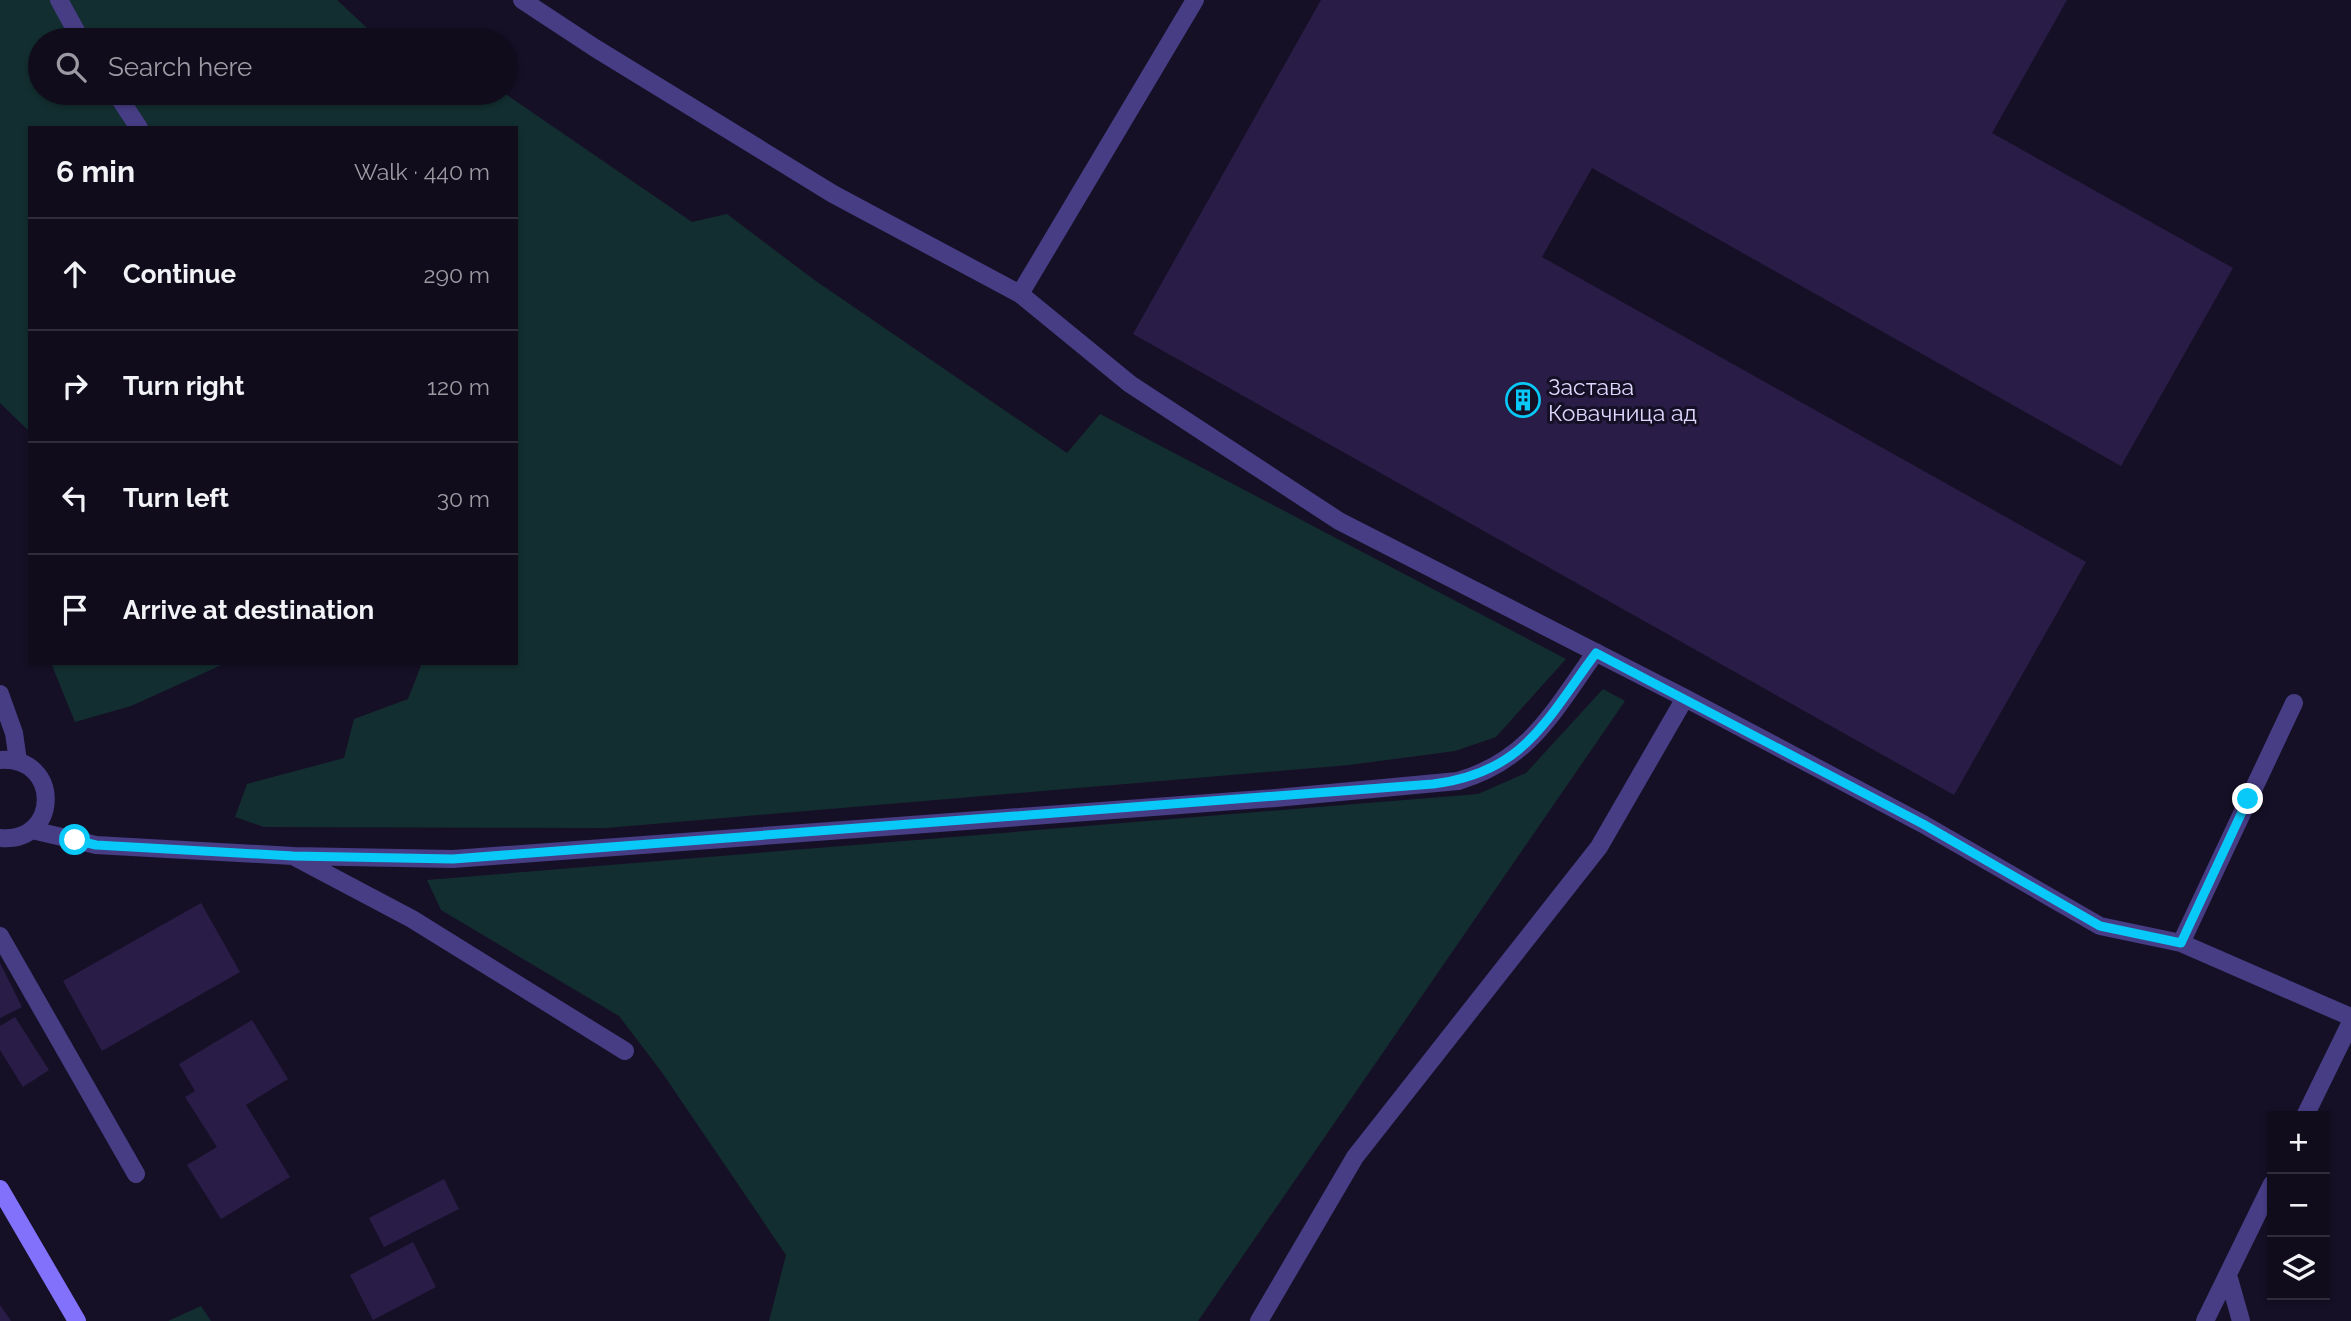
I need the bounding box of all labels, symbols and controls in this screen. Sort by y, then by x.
search box [28,28,518,105]
icon: search [52,48,90,86]
text: Search here [108,52,252,82]
text: 6 min [56,154,135,189]
text: Walk · 440 m [354,158,490,185]
icon: ahead [56,255,94,293]
text: Continue [123,259,236,289]
text: 290 m [423,261,490,288]
icon: right [56,367,94,405]
text: Turn right [123,371,244,401]
text: 120 m [427,373,490,400]
place label: Застава Ковачница ад [1548,373,1697,426]
building icon: Застава Ковачница ад [1504,381,1542,419]
icon: left [56,479,94,517]
text: Turn left [123,483,229,513]
text: 30 m [437,485,490,512]
icon: arrive [56,591,94,629]
text: Arrive at destination [123,595,374,625]
route end [2232,783,2263,814]
route start [59,824,90,855]
map controls [2267,1111,2330,1300]
button: + [2267,1111,2330,1174]
button: − [2267,1174,2330,1237]
button: layers [2267,1237,2330,1300]

